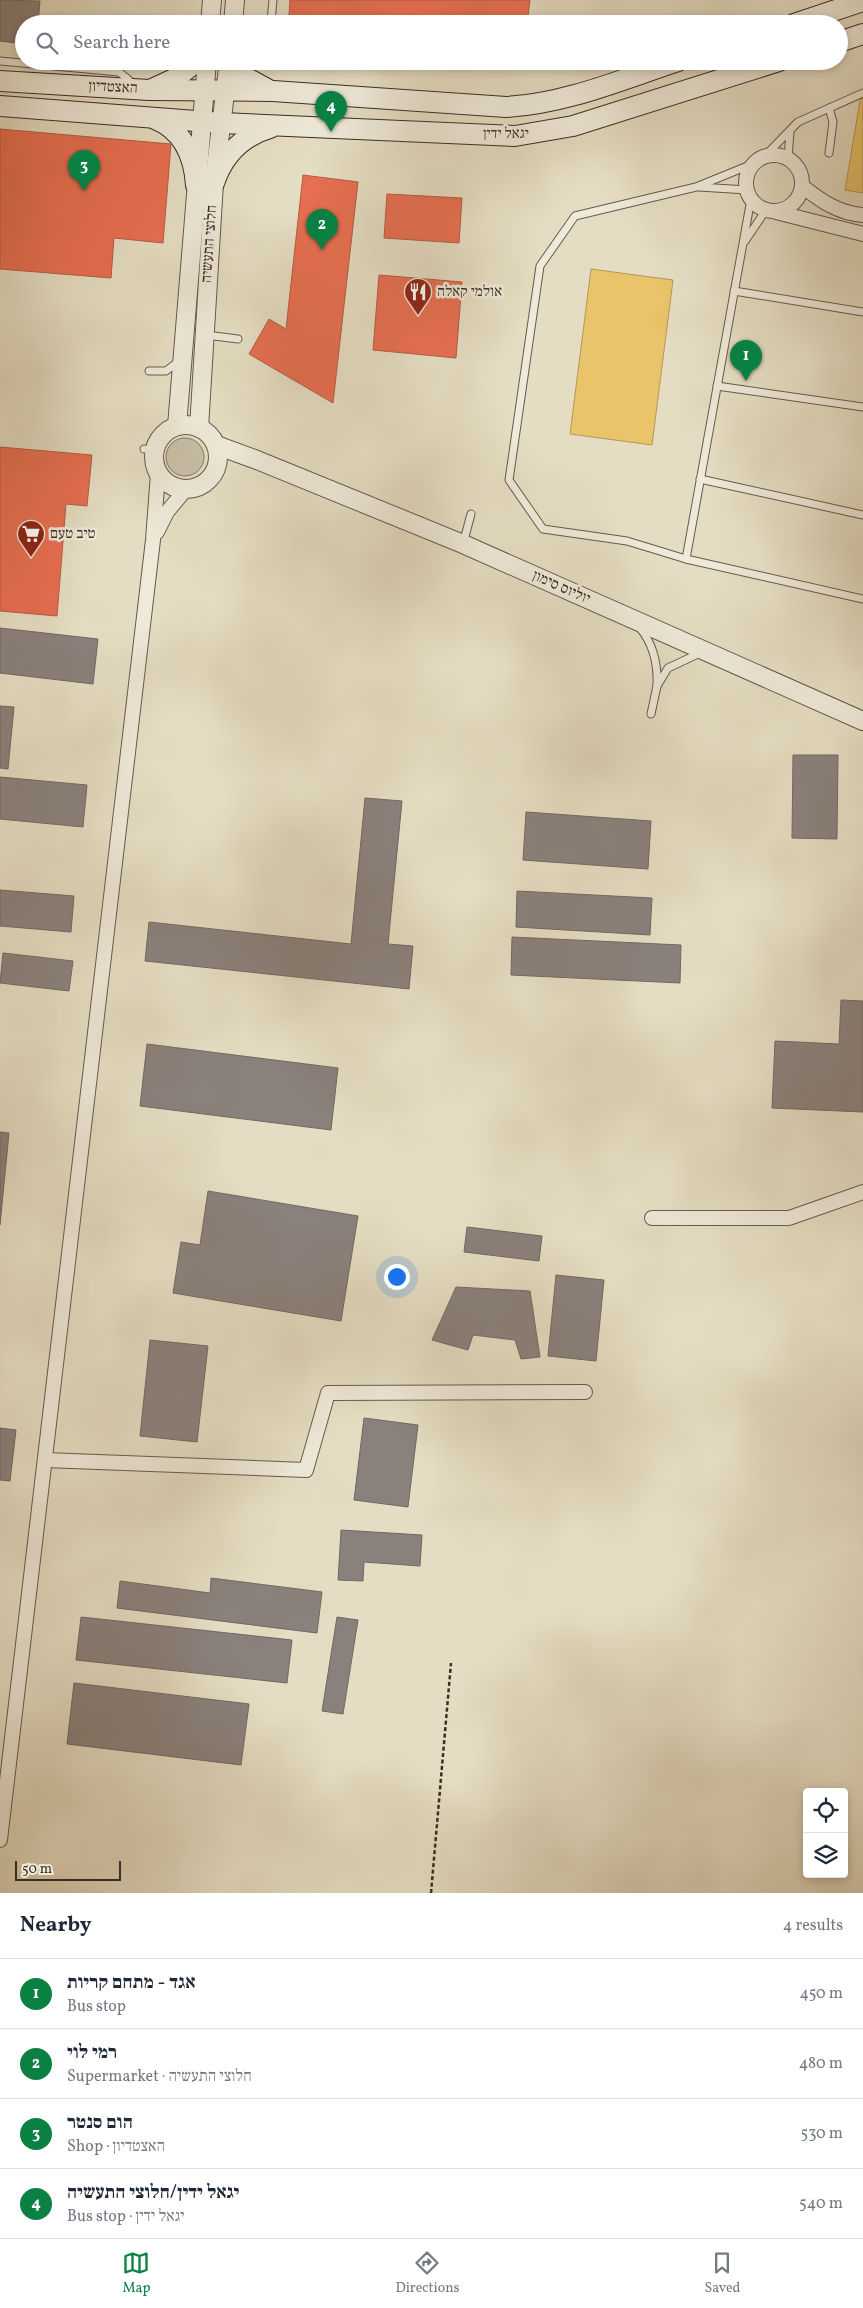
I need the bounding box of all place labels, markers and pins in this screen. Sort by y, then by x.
pin: 4 [315,91,347,132]
pin: 3 [68,150,100,191]
pin: 2 [306,209,338,250]
restaurant icon: אולמי קאלה [403,277,433,316]
place label: אולמי קאלה [437,282,502,303]
pin: 1 [730,340,762,381]
supermarket icon: טיב טעם [16,519,46,558]
place label: טיב טעם [50,524,96,545]

